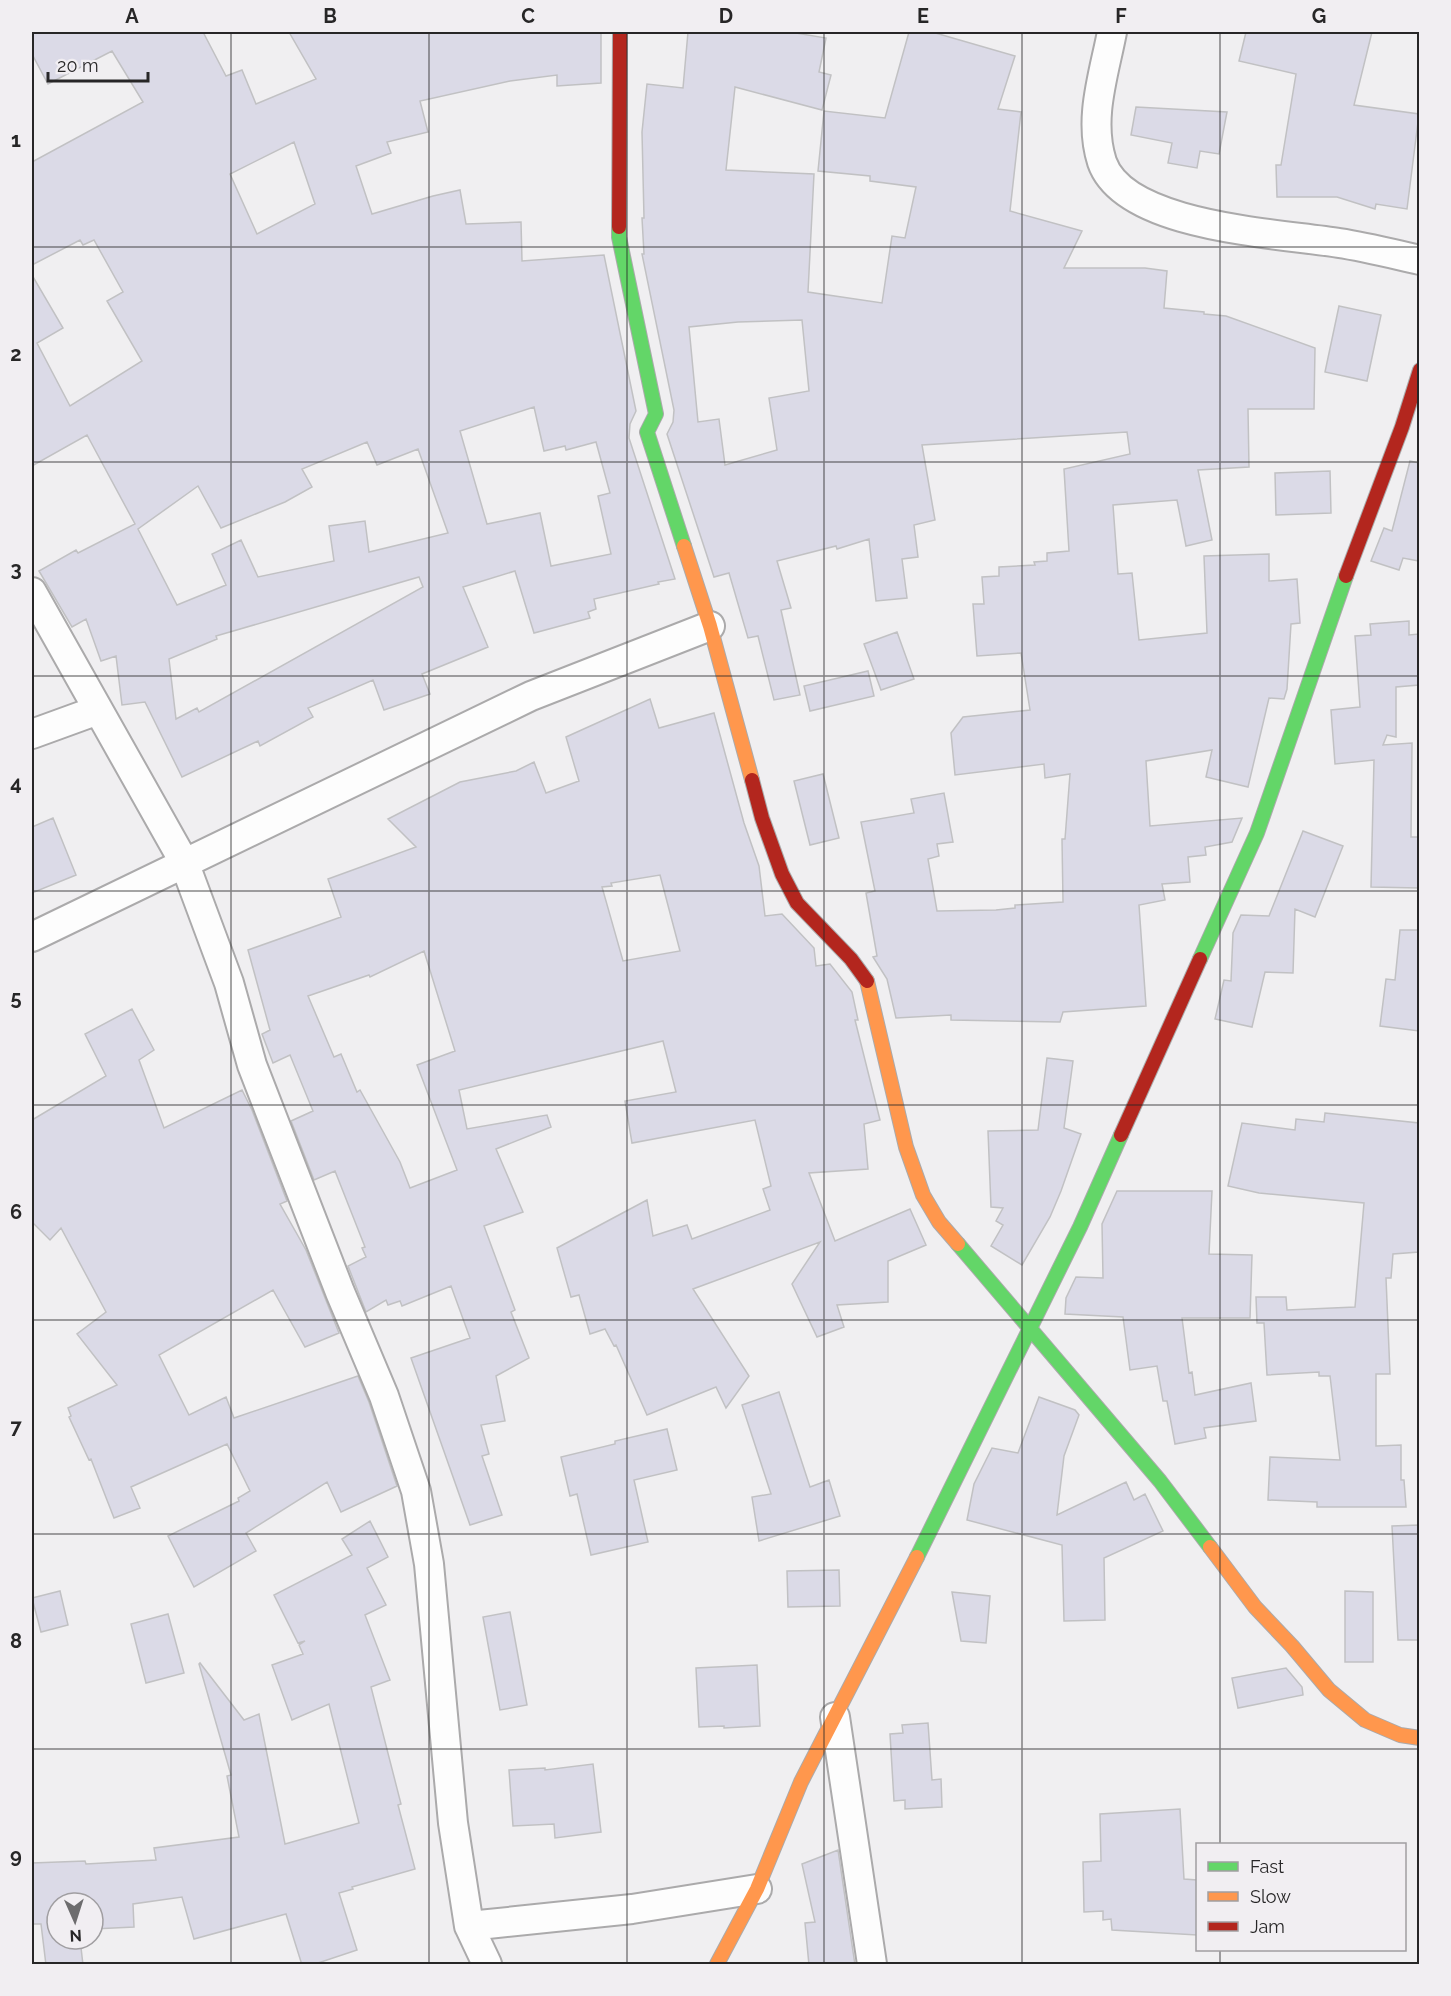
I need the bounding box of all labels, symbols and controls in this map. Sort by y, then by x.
text: A [125,4,139,28]
text: B [323,4,337,28]
text: C [521,4,535,28]
text: D [719,4,733,28]
text: E [917,4,929,28]
text: F [1115,4,1127,28]
text: G [1312,4,1326,28]
scale bar [48,45,148,83]
text: 20 m [57,55,99,76]
text: 1 [11,128,21,152]
text: 2 [10,342,22,366]
text: 3 [10,557,22,581]
text: 4 [10,771,22,795]
text: 5 [10,986,22,1010]
text: 6 [10,1200,22,1224]
text: 7 [10,1415,22,1439]
text: 8 [10,1629,22,1653]
legend [1196,1843,1406,1951]
text: 9 [10,1844,22,1868]
text: Fast [1250,1856,1284,1877]
text: Slow [1250,1886,1291,1907]
north arrow [45,1891,105,1951]
text: Jam [1250,1916,1285,1937]
text: N [69,1926,82,1945]

